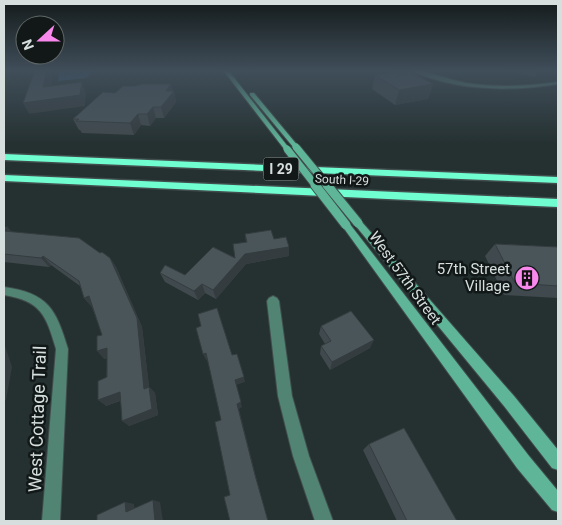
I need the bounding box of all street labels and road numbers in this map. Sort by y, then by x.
road number: I 29 [264,157,298,180]
street label: South I-29 [315,172,369,188]
street label: West 57th Street [365,228,445,328]
street label: West Cottage Trail [24,345,50,493]

